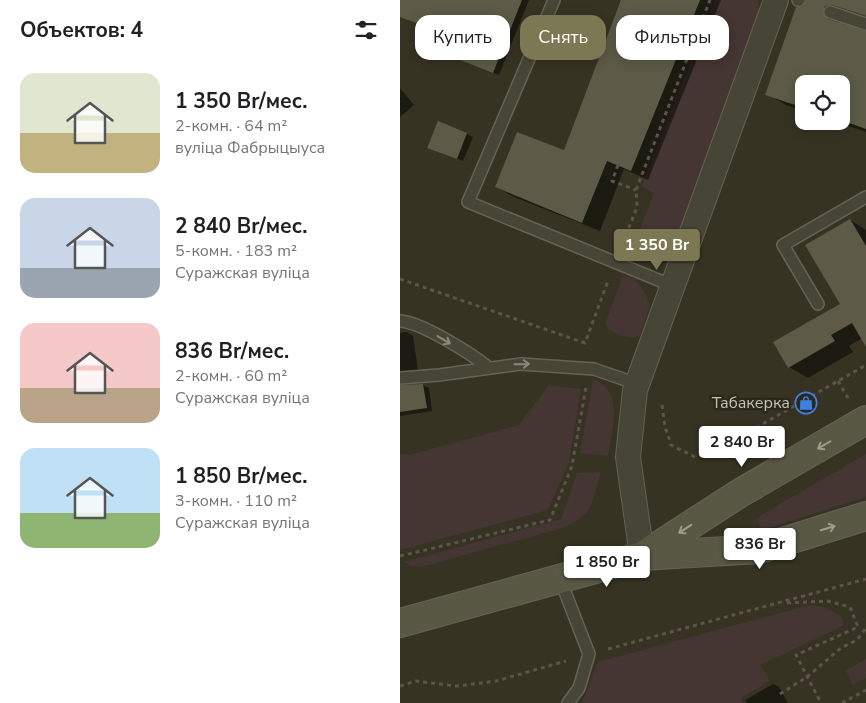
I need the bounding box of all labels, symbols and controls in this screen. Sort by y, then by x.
chip: Купить [415,15,510,60]
chip: Снять [520,15,606,60]
chip: Фильтры [616,15,729,60]
text: Объектов: 4 [20,16,143,44]
icon: filters [352,16,380,44]
map controls [795,75,850,130]
button: locate [795,75,850,130]
text: 1 350 Br/мес. [175,87,307,115]
icon: home [60,93,120,153]
text: 2-комн. · 64 m² [175,115,287,137]
text: вуліца Фабрыцыуса [175,137,325,159]
text: 2 840 Br/мес. [175,212,307,240]
icon: home [60,218,120,278]
pin: 1 350 Br [605,228,709,271]
text: 1 350 Br [625,234,689,256]
text: 5-комн. · 183 m² [175,240,297,262]
text: Суражская вуліца [175,262,310,284]
one-way arrow [437,335,451,345]
text: 836 Br/мес. [175,337,289,365]
icon: home [60,343,120,403]
one-way arrow [514,359,530,369]
text: 2-комн. · 60 m² [175,365,287,387]
text: Суражская вуліца [175,387,310,409]
shop icon: Табакерка [794,391,818,415]
place label: Табакерка [712,392,790,414]
pin: 2 840 Br [690,426,794,468]
text: 2 840 Br [710,431,774,453]
one-way arrow [817,440,831,450]
text: 1 850 Br/мес. [175,462,307,490]
icon: home [60,468,120,528]
text: 3-комн. · 110 m² [175,490,297,512]
text: Суражская вуліца [175,512,310,534]
one-way arrow [819,522,835,532]
one-way arrow [678,523,692,534]
pin: 836 Br [719,528,801,570]
text: 836 Br [735,533,785,555]
pin: 1 850 Br [555,546,659,588]
text: 1 850 Br [575,551,639,573]

